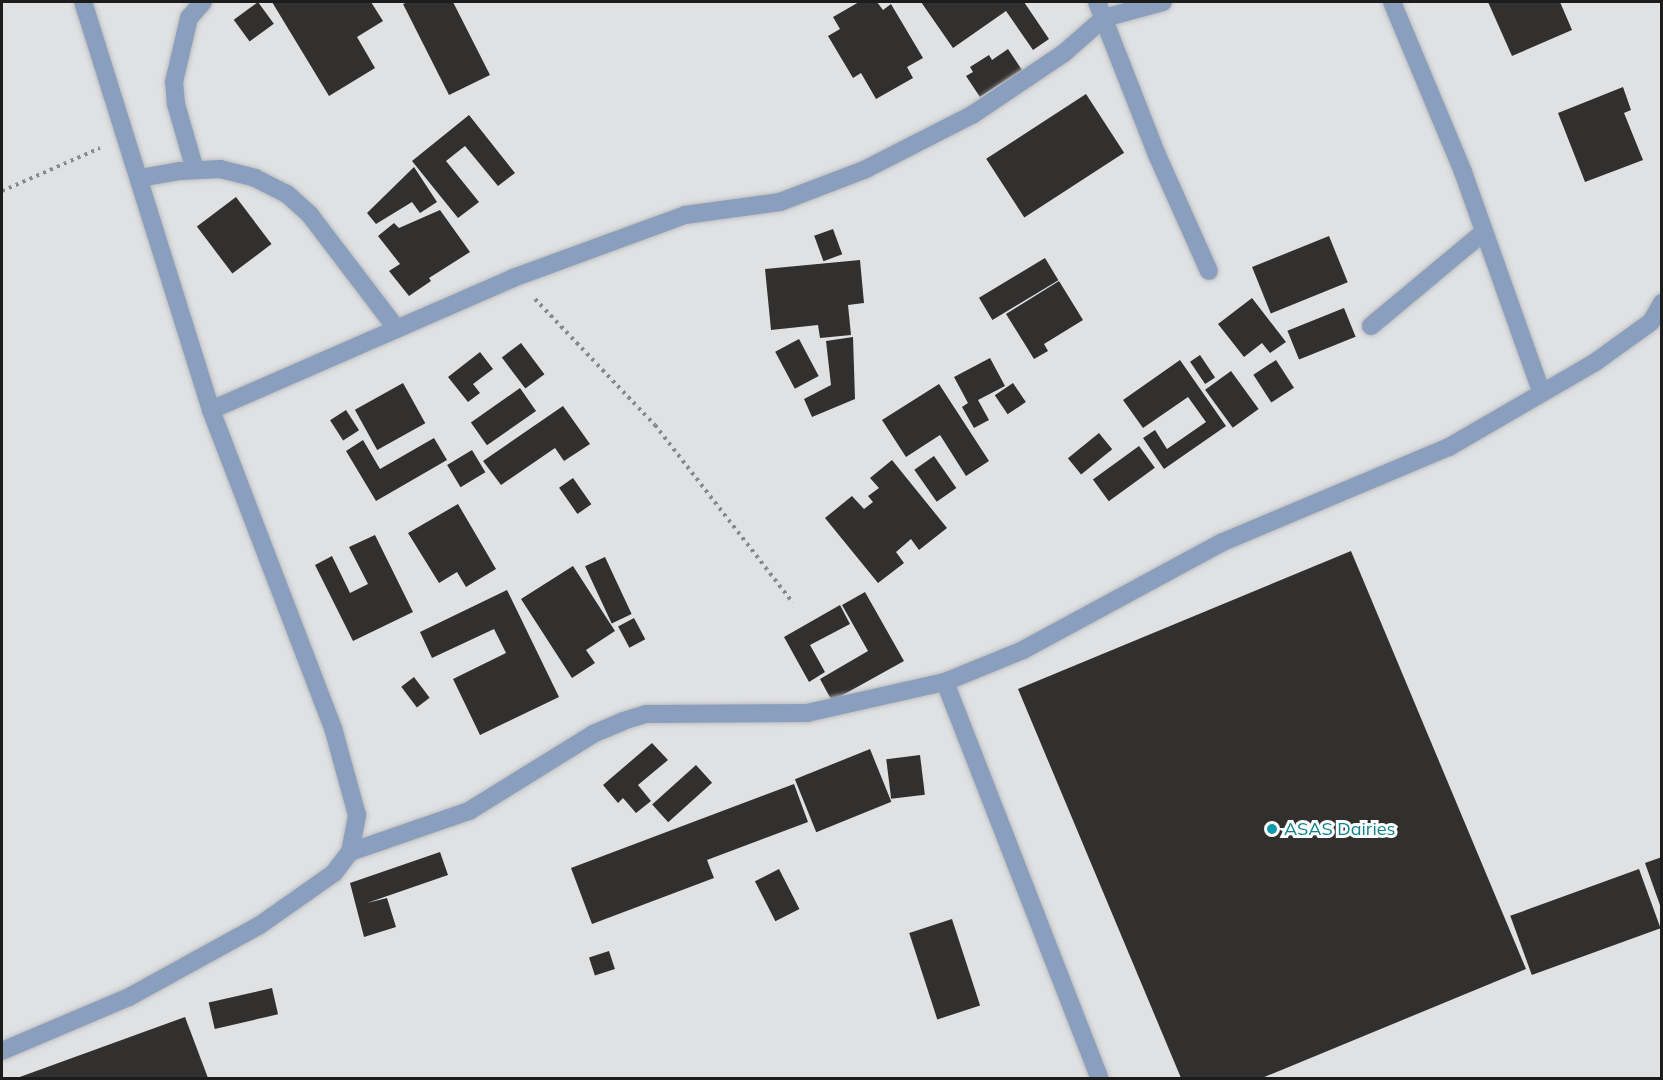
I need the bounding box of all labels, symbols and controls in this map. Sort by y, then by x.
place label: ASAS Dairies [1284,818,1395,840]
marker: ASAS Dairies [1265,822,1279,836]

